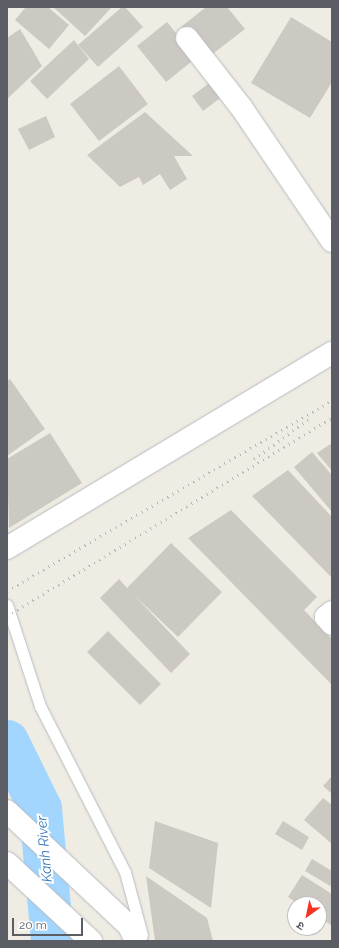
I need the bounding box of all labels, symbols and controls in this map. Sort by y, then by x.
water label: Kanh River [33,815,55,883]
north arrow [287,896,327,936]
scale bar [14,910,85,936]
text: 20 m [19,918,47,932]
text: उ [294,918,307,933]

